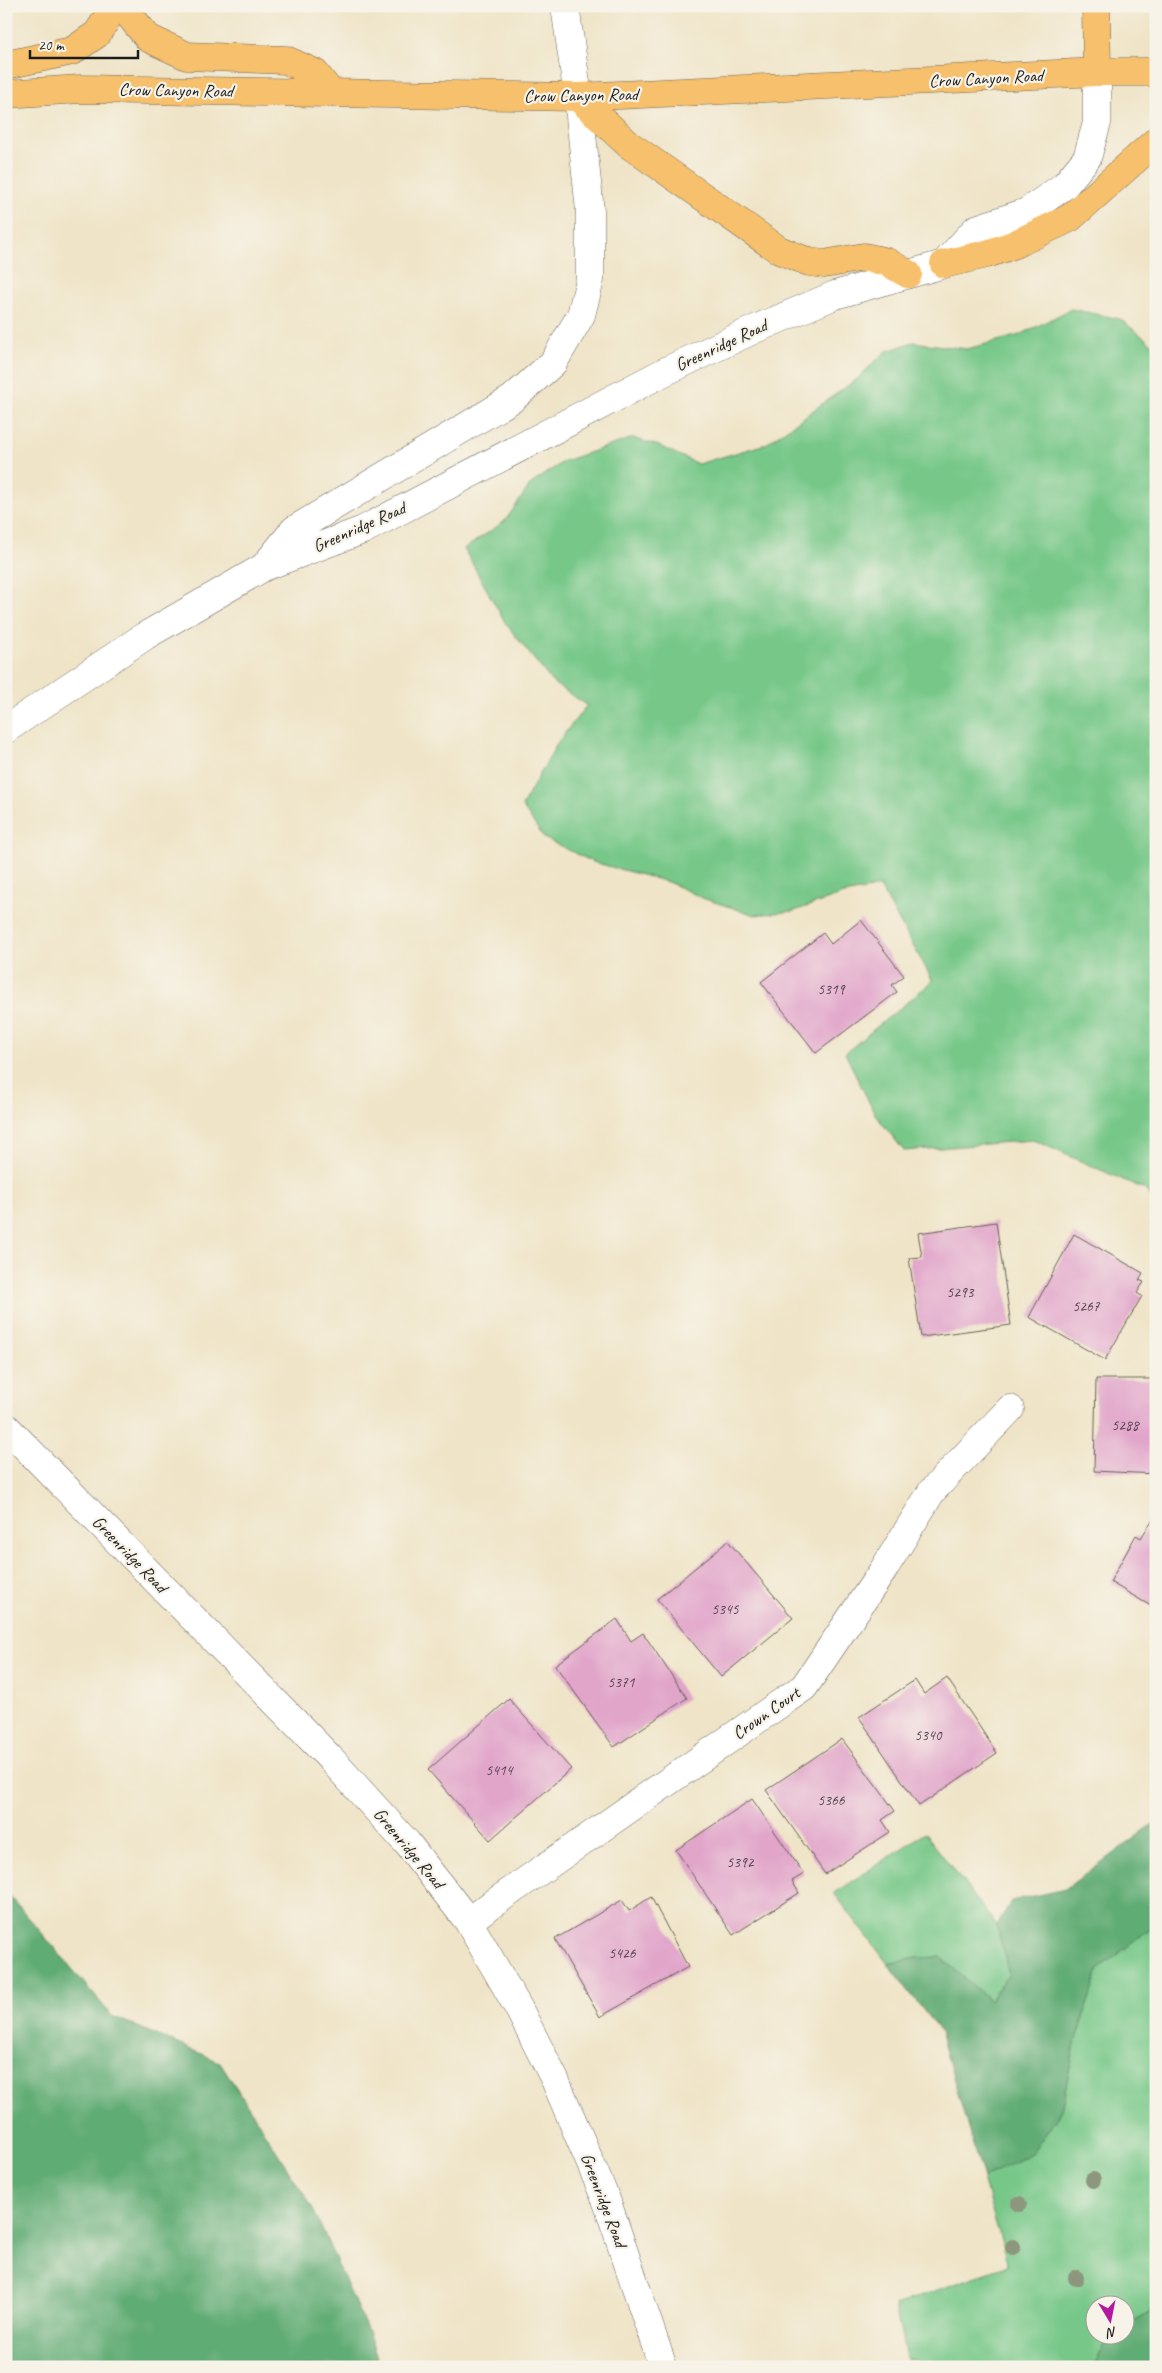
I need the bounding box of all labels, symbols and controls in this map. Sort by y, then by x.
scale bar [30,28,138,60]
text: 20 m [38,36,65,55]
street label: Crow Canyon Road [928,64,1046,92]
street label: Crow Canyon Road [119,78,236,102]
street label: Crow Canyon Road [524,83,641,107]
street label: Greenridge Road [672,313,773,376]
street label: Greenridge Road [309,496,411,557]
house number: 5319 [817,980,846,999]
house number: 5293 [946,1283,975,1302]
house number: 5267 [1072,1297,1101,1316]
house number: 5288 [1111,1416,1140,1435]
street label: Greenridge Road [88,1511,174,1599]
house number: 5345 [711,1600,740,1619]
house number: 5371 [607,1673,636,1692]
street label: Crown Court [728,1681,806,1744]
house number: 5340 [914,1726,943,1745]
house number: 5414 [485,1761,514,1780]
house number: 5366 [817,1791,846,1810]
street label: Greenridge Road [369,1803,451,1895]
house number: 5392 [726,1853,755,1872]
house number: 5426 [608,1944,637,1963]
street label: Greenridge Road [576,2150,633,2253]
north arrow [1084,2296,1134,2346]
text: N [1104,2323,1118,2342]

